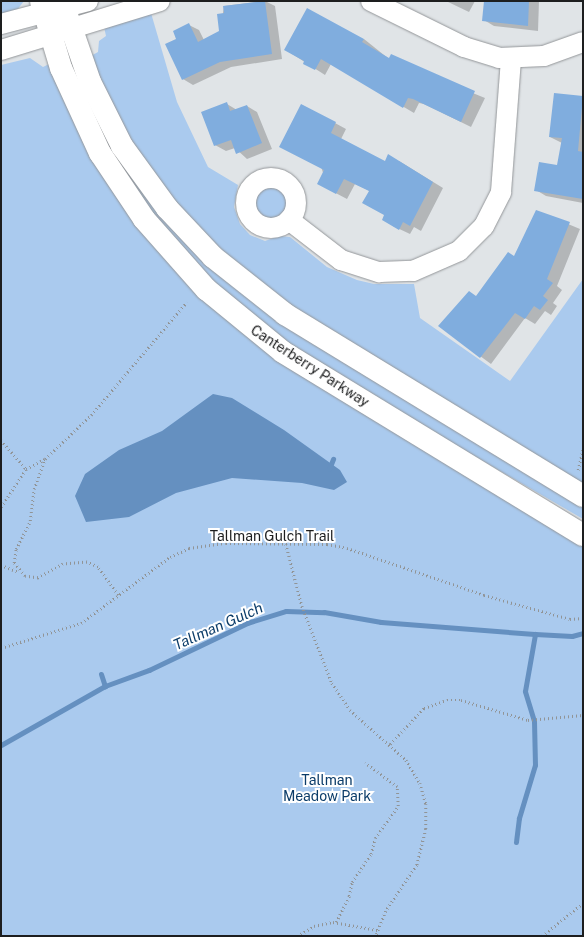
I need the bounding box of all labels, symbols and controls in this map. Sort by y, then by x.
street label: Canterberry Parkway [248,321,372,411]
street label: Tallman Gulch Trail [210,528,334,544]
water label: Tallman Gulch [170,598,266,654]
park label: Tallman Meadow Park [283,772,371,804]

